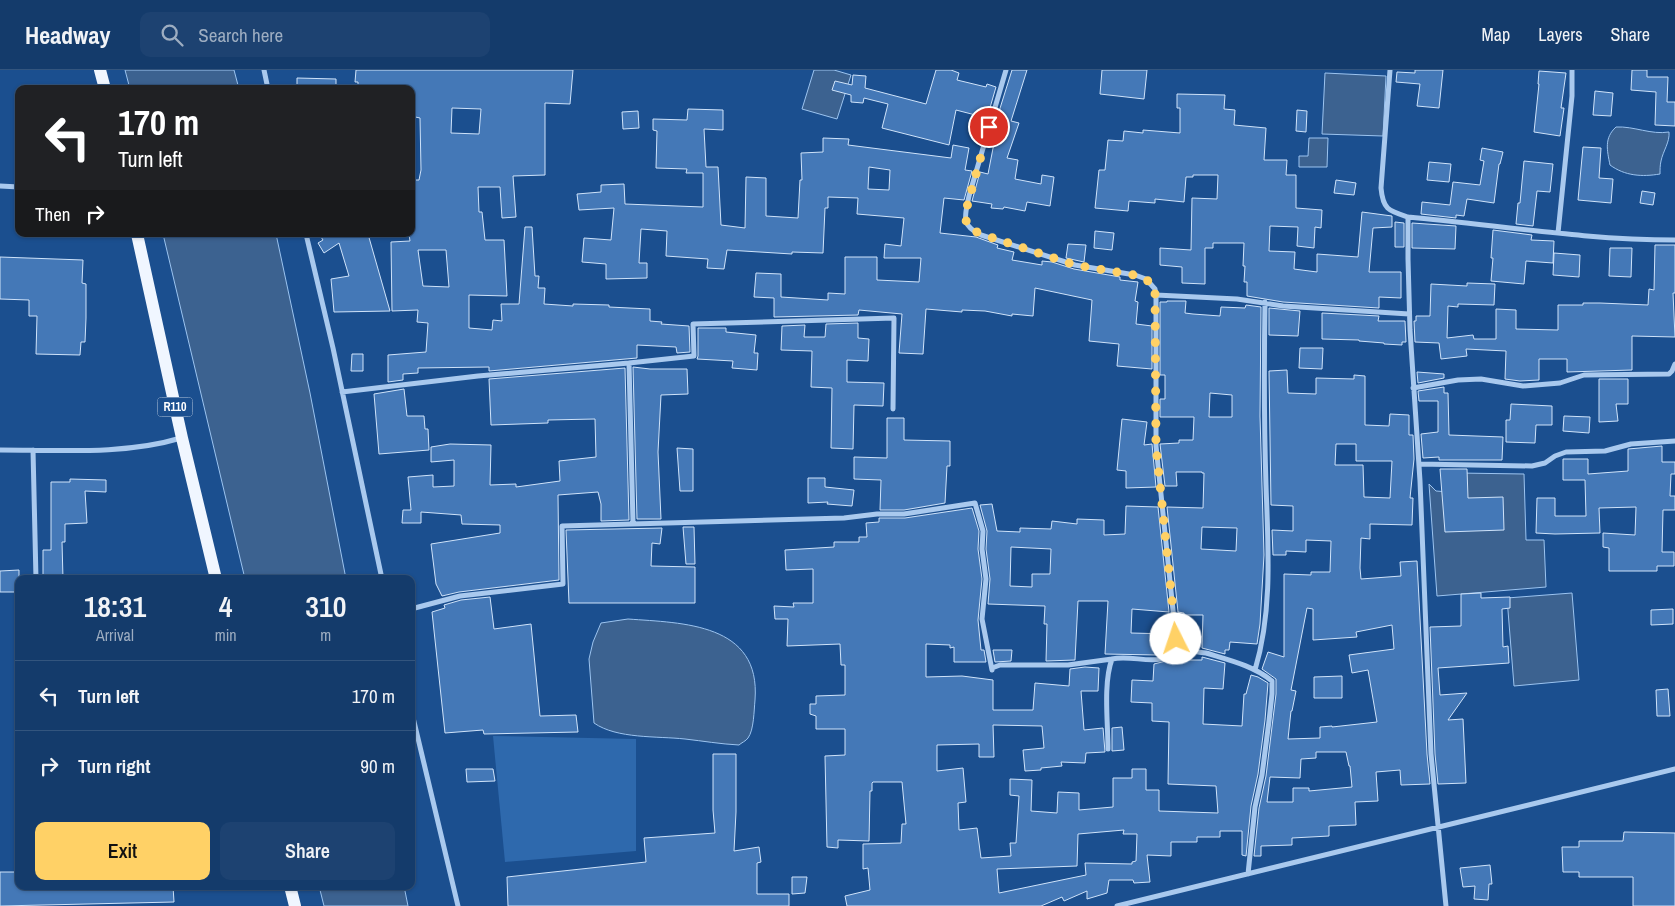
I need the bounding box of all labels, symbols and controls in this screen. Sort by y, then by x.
search box [140,12,490,57]
text: Headway [25,19,110,51]
icon: search [158,21,186,49]
text: Search here [198,22,283,48]
text: Map [1482,22,1510,47]
text: Layers [1538,22,1583,47]
text: Share [1611,22,1650,47]
text: 170 m [118,99,199,146]
icon: left [35,105,100,170]
pin [968,106,1010,148]
icon: arrive [975,113,1003,141]
text: Turn left [118,144,183,174]
icon: right [81,200,109,228]
text: Then [35,201,71,227]
road number: R110 [158,398,192,417]
text: 18:31 [84,586,146,626]
text: 4 [219,586,233,626]
text: 310 [305,586,346,626]
position arrow [1149,612,1201,664]
text: Arrival [96,624,134,646]
text: min [215,624,237,646]
text: m [320,624,331,646]
icon: left [35,682,63,710]
text: Turn left [78,683,139,709]
text: 170 m [352,683,395,709]
icon: right [35,752,63,780]
text: Turn right [78,753,150,779]
text: 90 m [360,753,395,779]
button: Exit [35,822,210,880]
button: Share [220,822,395,880]

